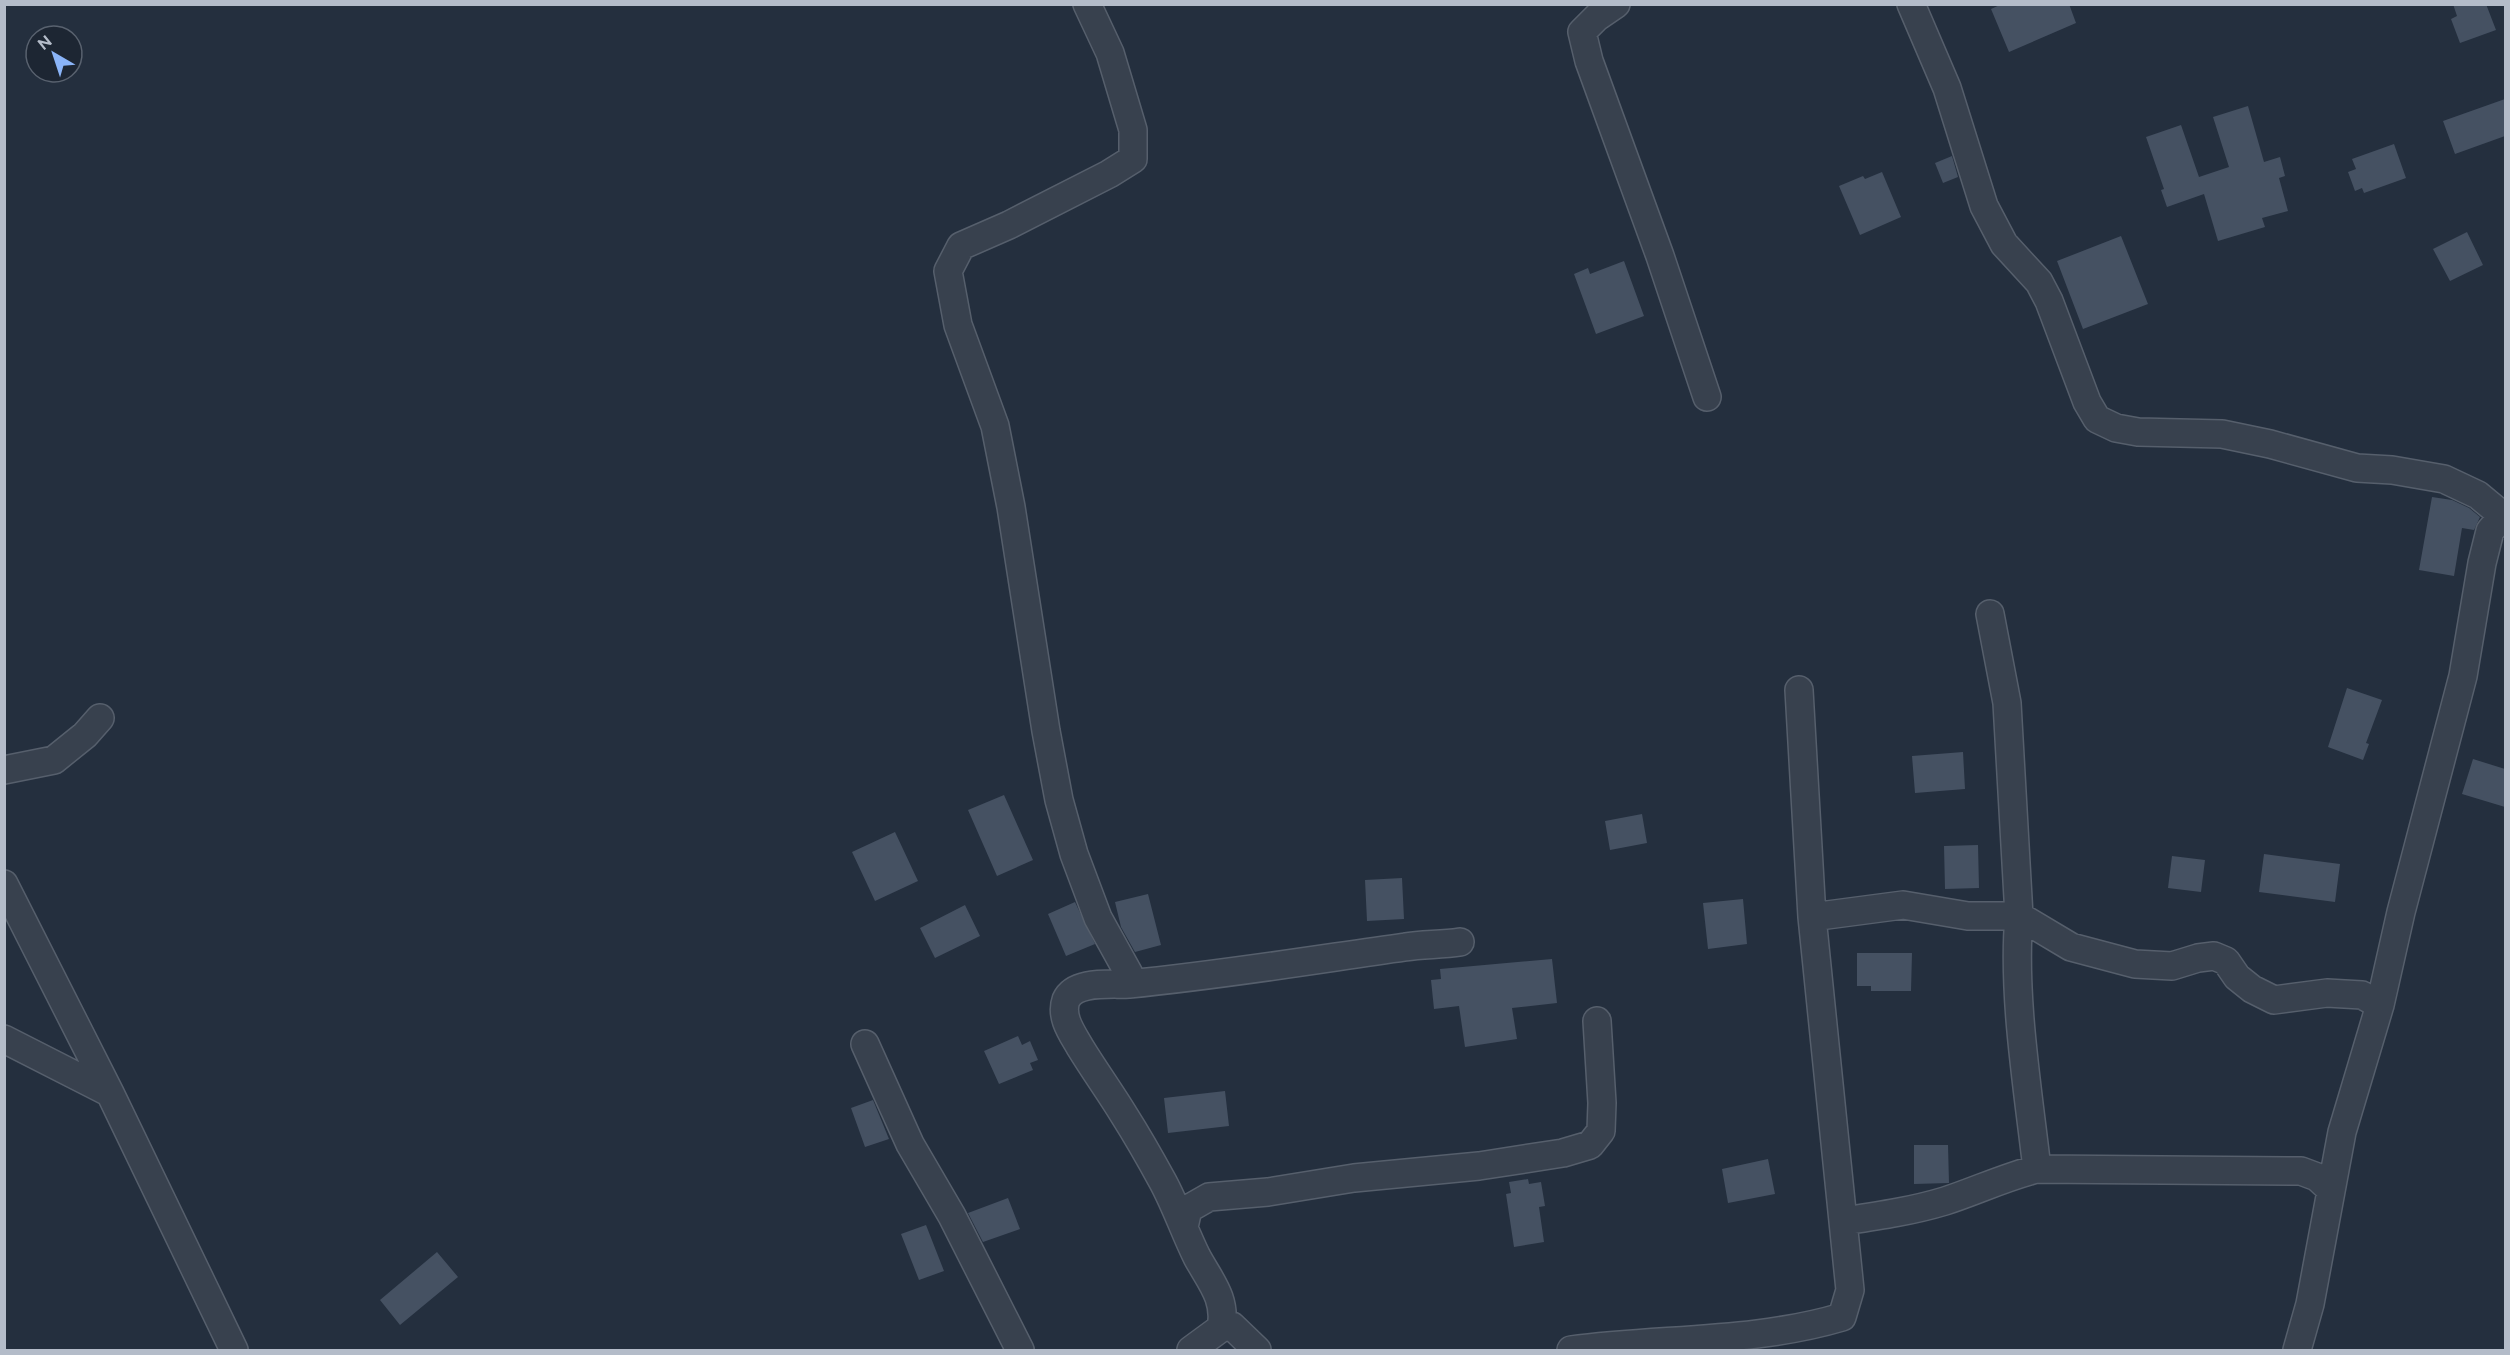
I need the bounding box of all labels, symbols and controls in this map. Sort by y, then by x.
north arrow [24,24,84,84]
text: N [34,32,56,54]

